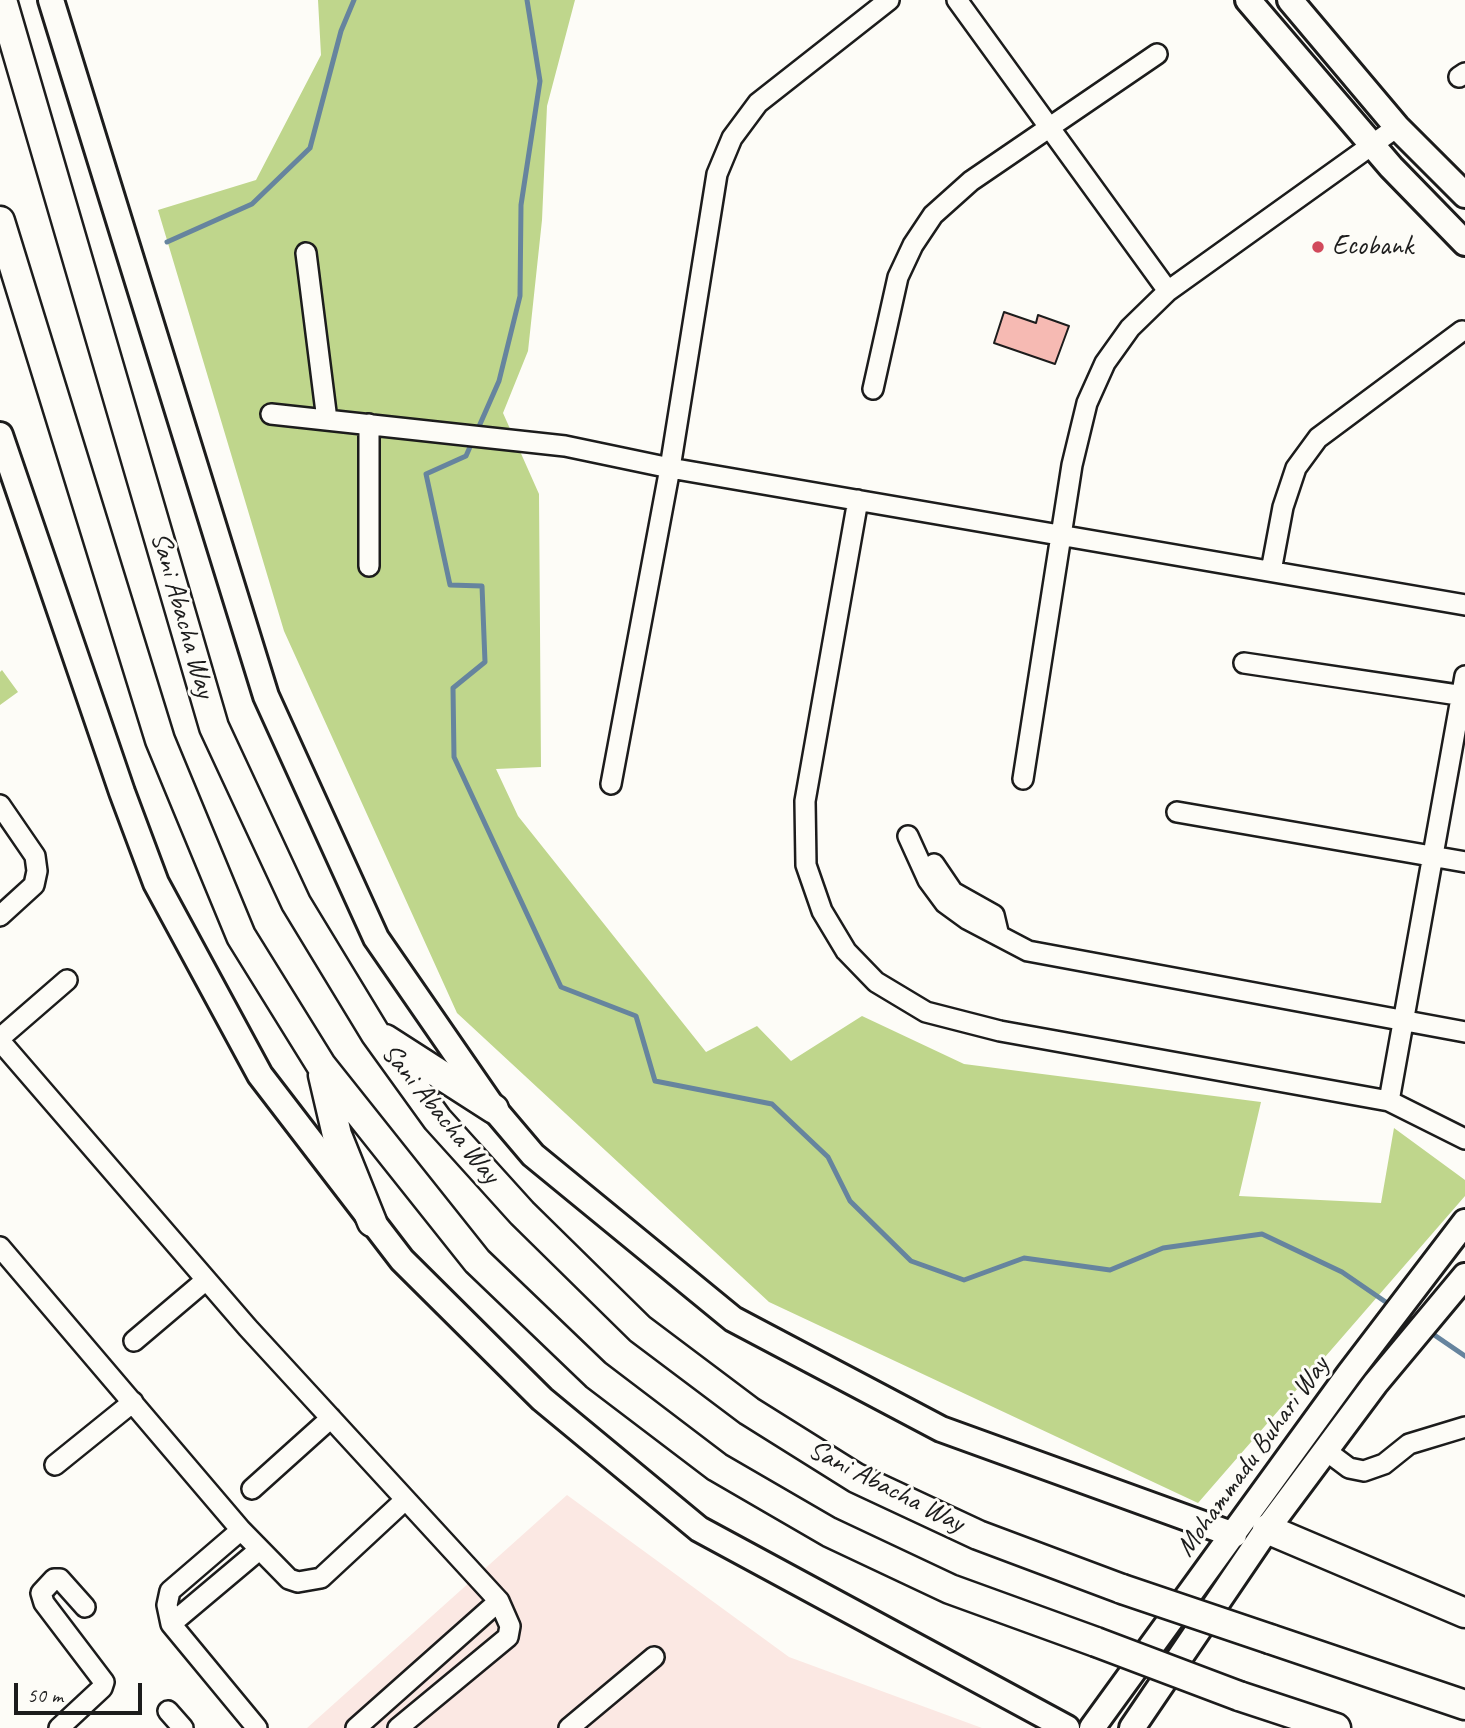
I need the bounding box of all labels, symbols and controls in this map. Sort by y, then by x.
place label: Ecobank [1332,230,1413,264]
marker: Ecobank [1310,239,1326,255]
street label: Sani Abacha Way [142,529,222,701]
street label: Sani Abacha Way [373,1037,507,1191]
street label: Mohammadu Buhari Way [1169,1350,1337,1564]
street label: Sani Abacha Way [803,1433,969,1541]
scale bar [18,1668,145,1712]
text: 50 m [27,1682,63,1708]

